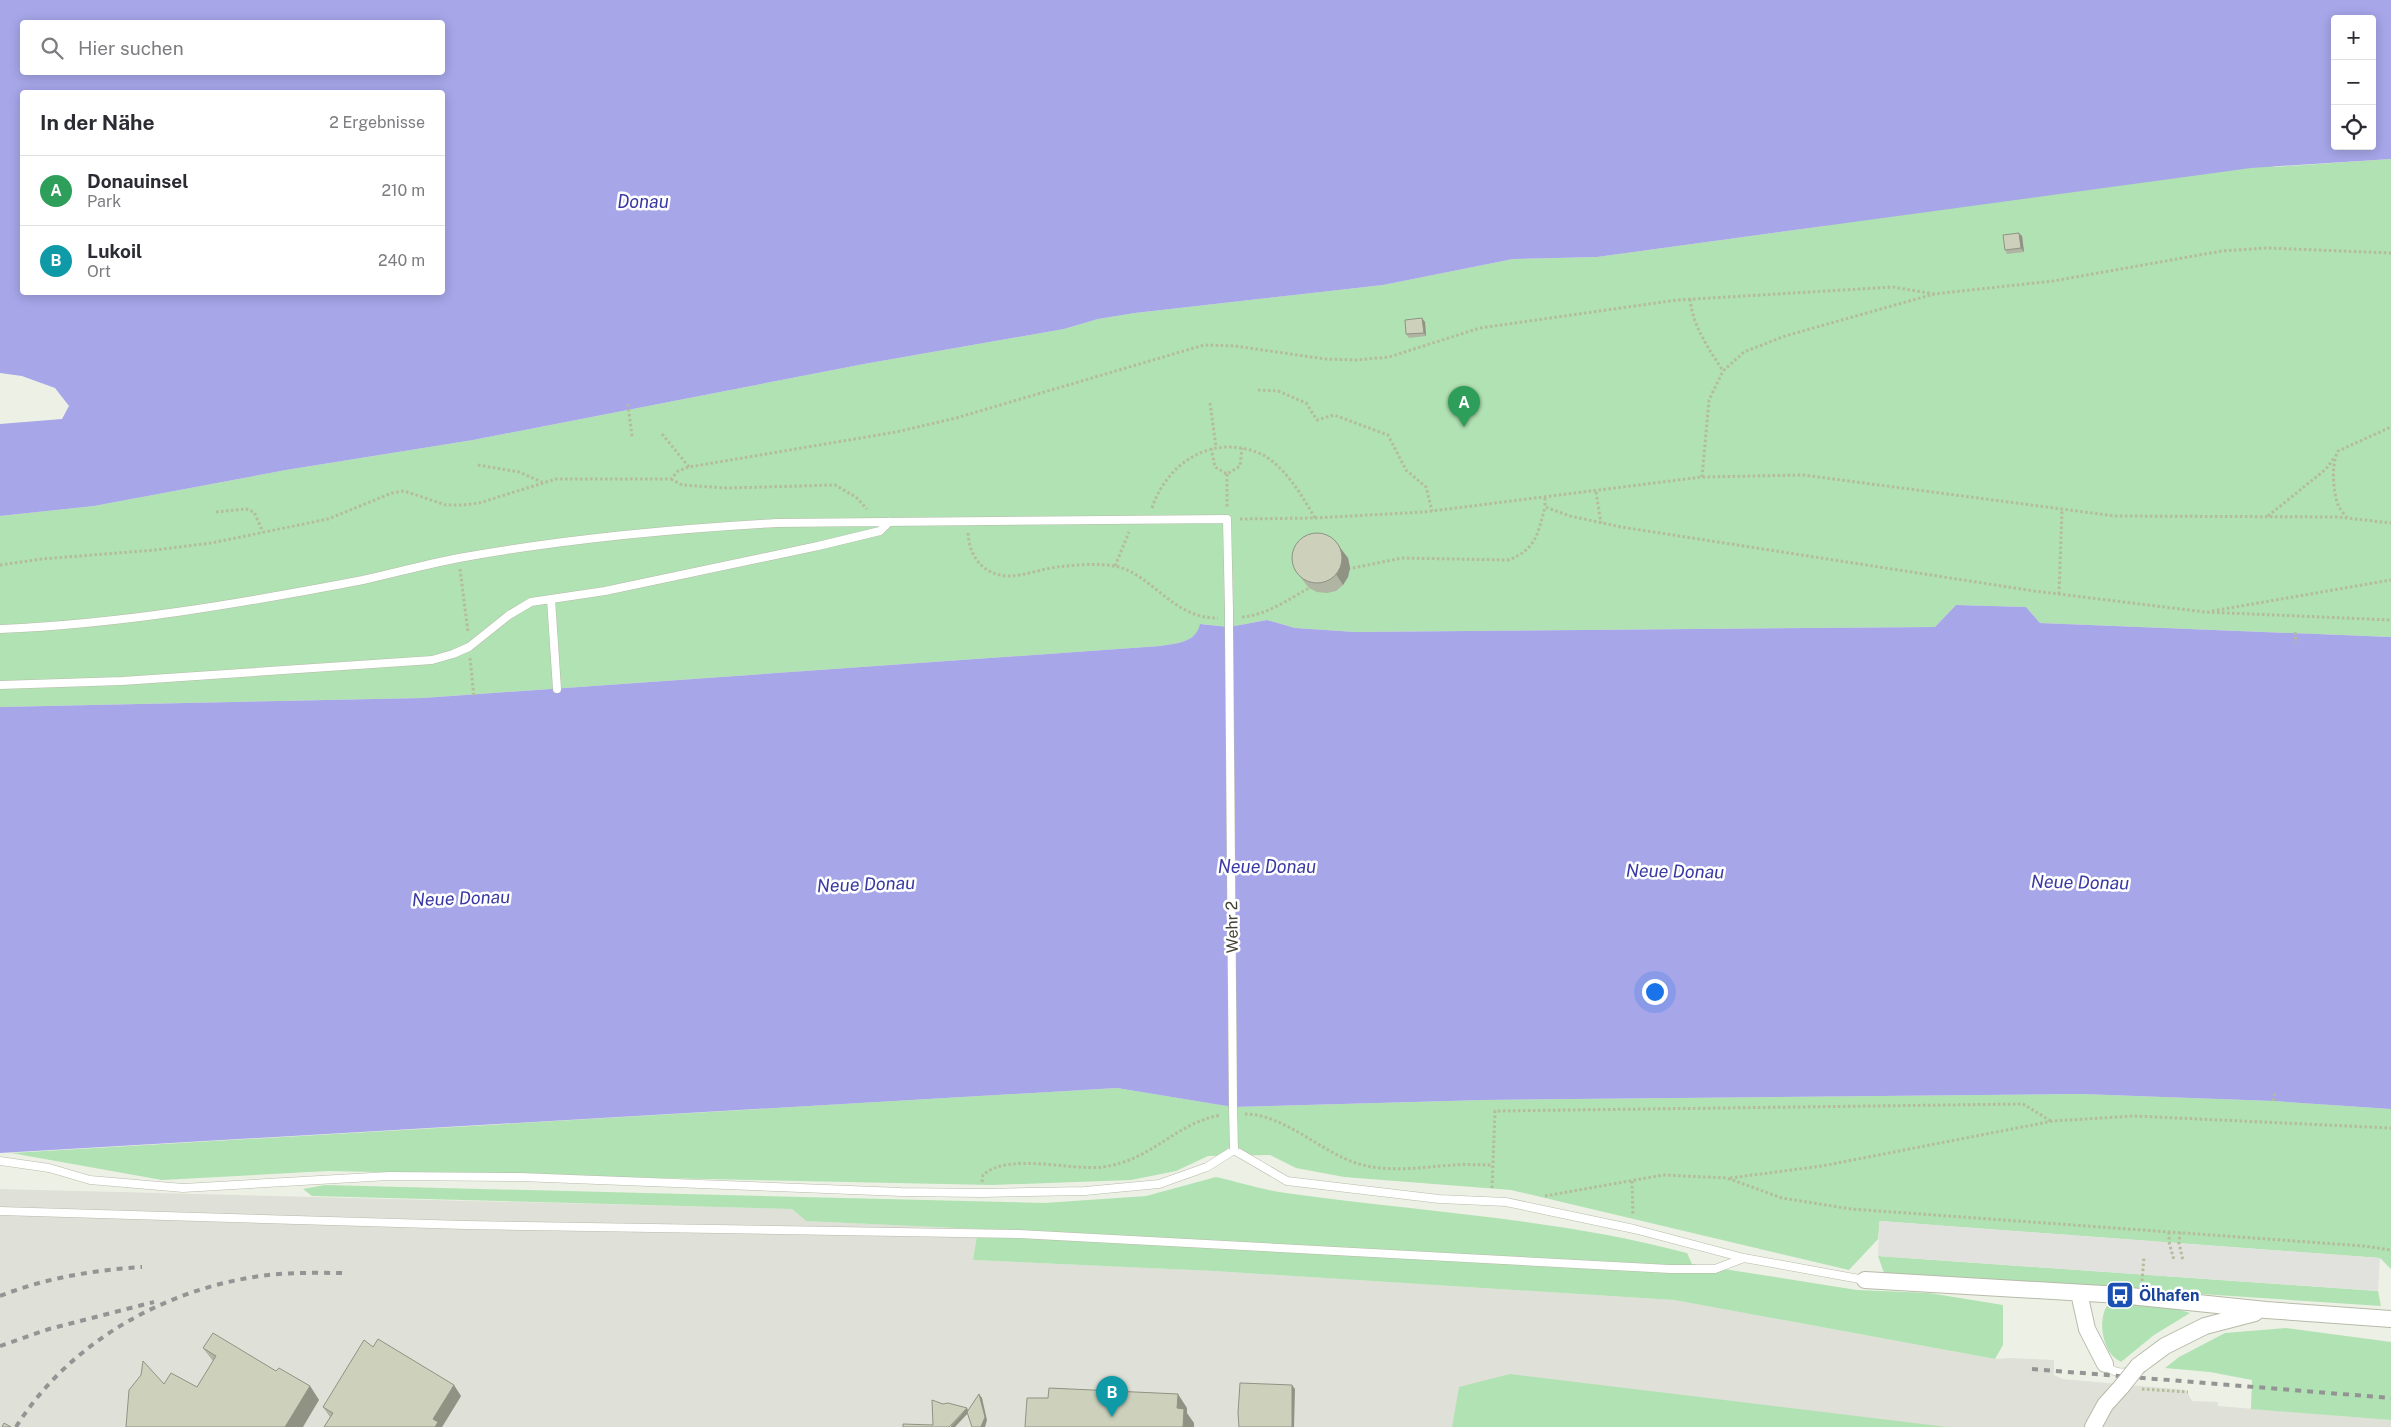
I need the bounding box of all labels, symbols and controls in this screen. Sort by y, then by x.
map controls [2331,15,2376,150]
button: + [2331,15,2376,60]
search box [20,20,445,75]
icon: search [38,34,66,62]
text: Hier suchen [78,37,184,59]
button: − [2331,60,2376,105]
button: locate [2331,105,2376,150]
text: In der Nähe [40,110,155,135]
text: 2 Ergebnisse [329,113,425,132]
text: Donauinsel [87,170,188,192]
text: A [50,181,62,200]
text: 210 m [381,181,425,200]
water label: Donau [617,191,669,212]
text: Park [87,192,121,211]
text: Lukoil [87,240,142,262]
text: B [51,251,61,270]
text: 240 m [378,251,425,270]
text: Ort [87,262,111,281]
pin: A [1448,386,1480,427]
water label: Neue Donau [1218,856,1316,877]
water label: Neue Donau [1626,860,1724,882]
water label: Neue Donau [2031,871,2129,893]
water label: Neue Donau [816,872,916,896]
water label: Neue Donau [411,886,511,910]
street label: Wehr 2 [1222,901,1242,953]
your location [1642,979,1668,1005]
bus stop icon: Ölhafen [2105,1280,2135,1310]
place label: Ölhafen [2139,1284,2200,1305]
pin: B [1096,1376,1128,1417]

